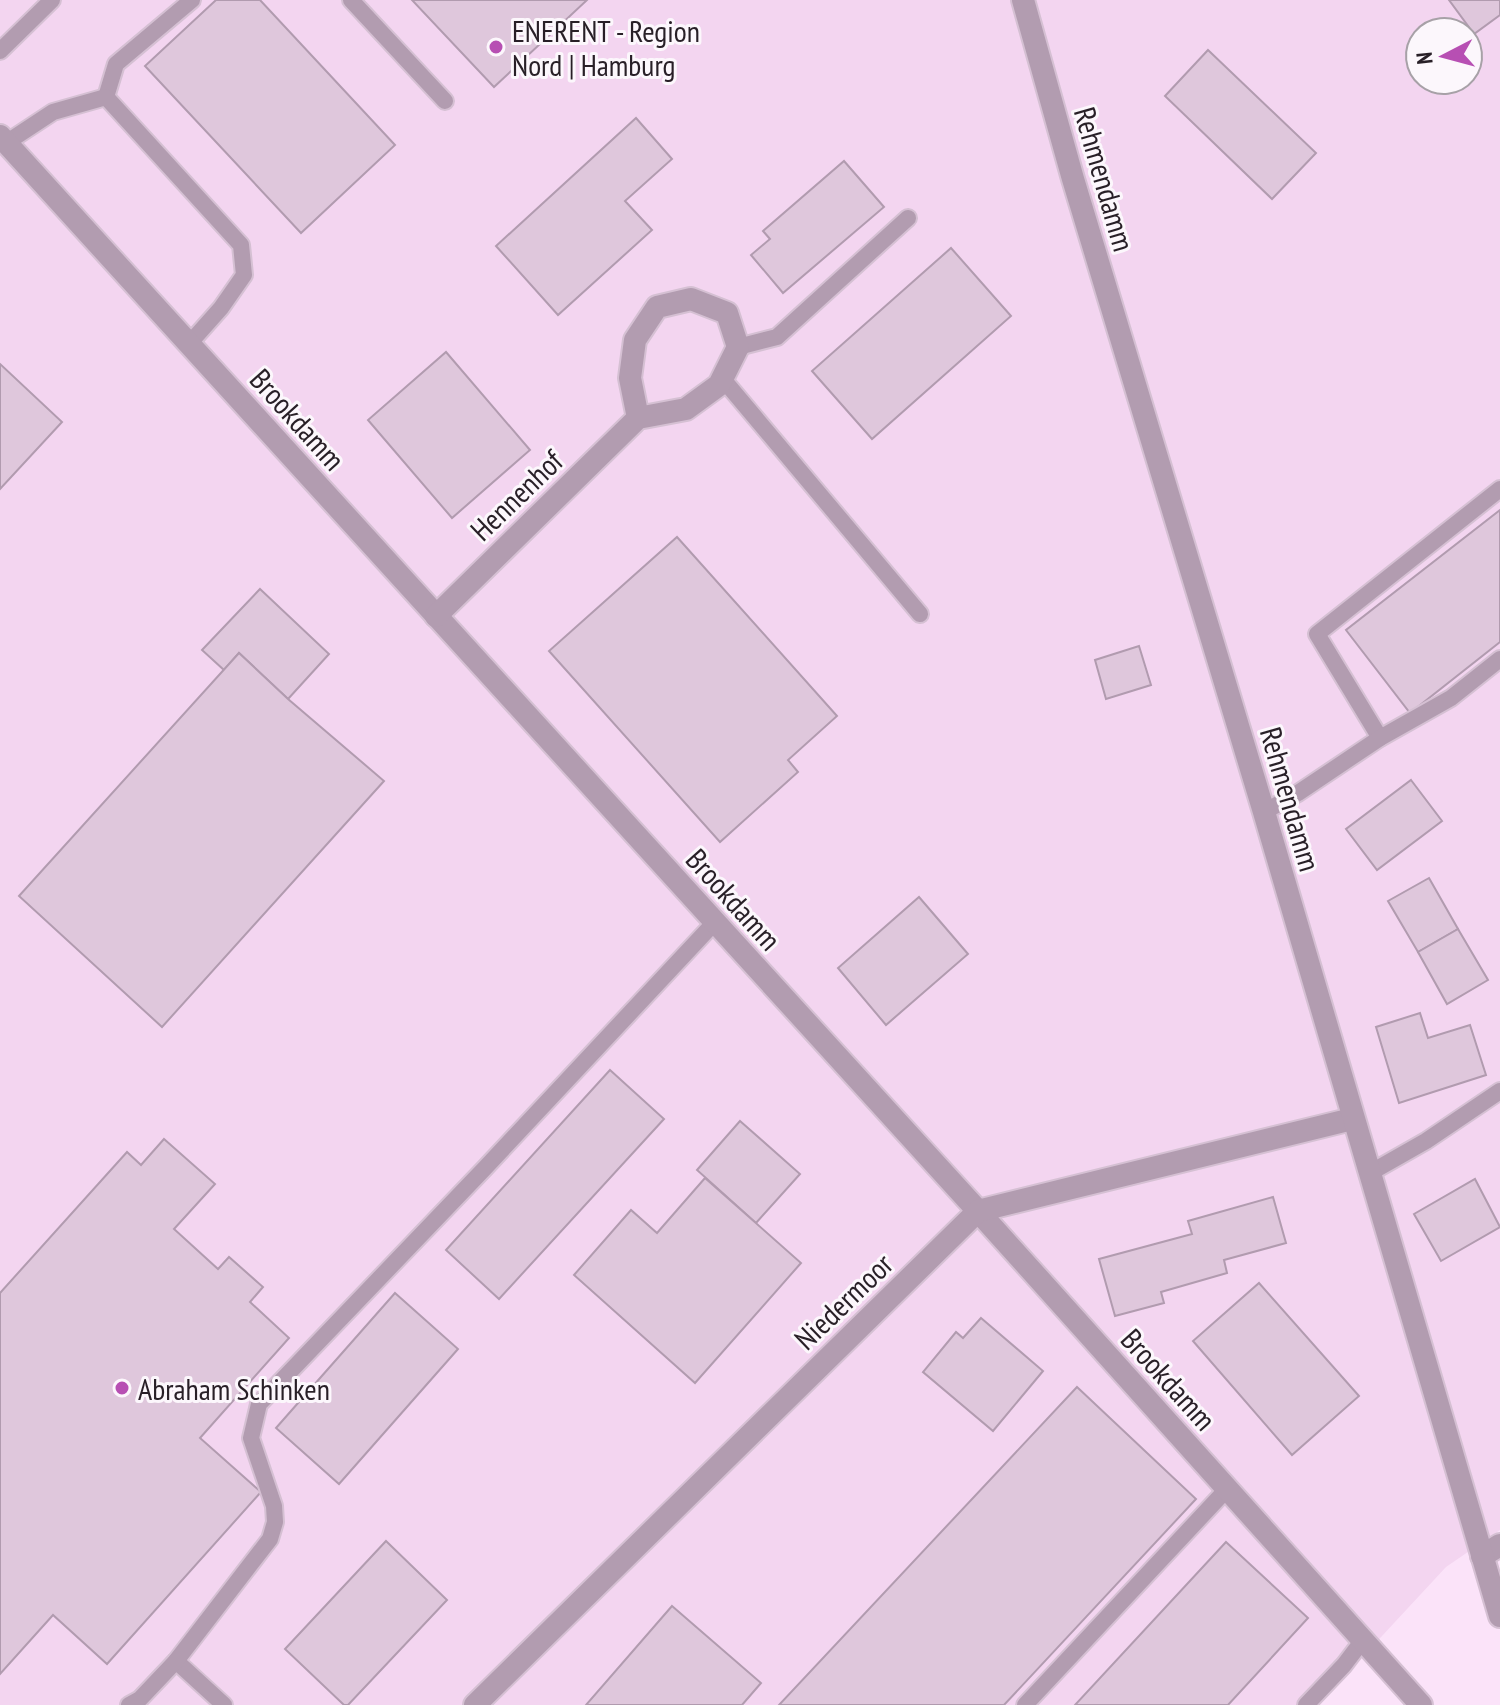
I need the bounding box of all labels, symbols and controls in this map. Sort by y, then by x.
place label: ENERENT - Region Nord | Hamburg [512,11,700,84]
north arrow [1404,16,1484,96]
marker: ENERENT - Region Nord | Hamburg [487,38,505,56]
text: N [1410,51,1439,65]
street label: Rehmendamm [1066,103,1144,255]
street label: Brookdamm [242,360,354,478]
street label: Hennenhof [461,441,571,549]
street label: Rehmendamm [1252,723,1330,875]
street label: Brookdamm [678,840,790,958]
street label: Niedermoor [785,1244,901,1358]
street label: Brookdamm [1113,1320,1225,1438]
place label: Abraham Schinken [138,1369,330,1408]
marker: Abraham Schinken [113,1379,131,1397]

